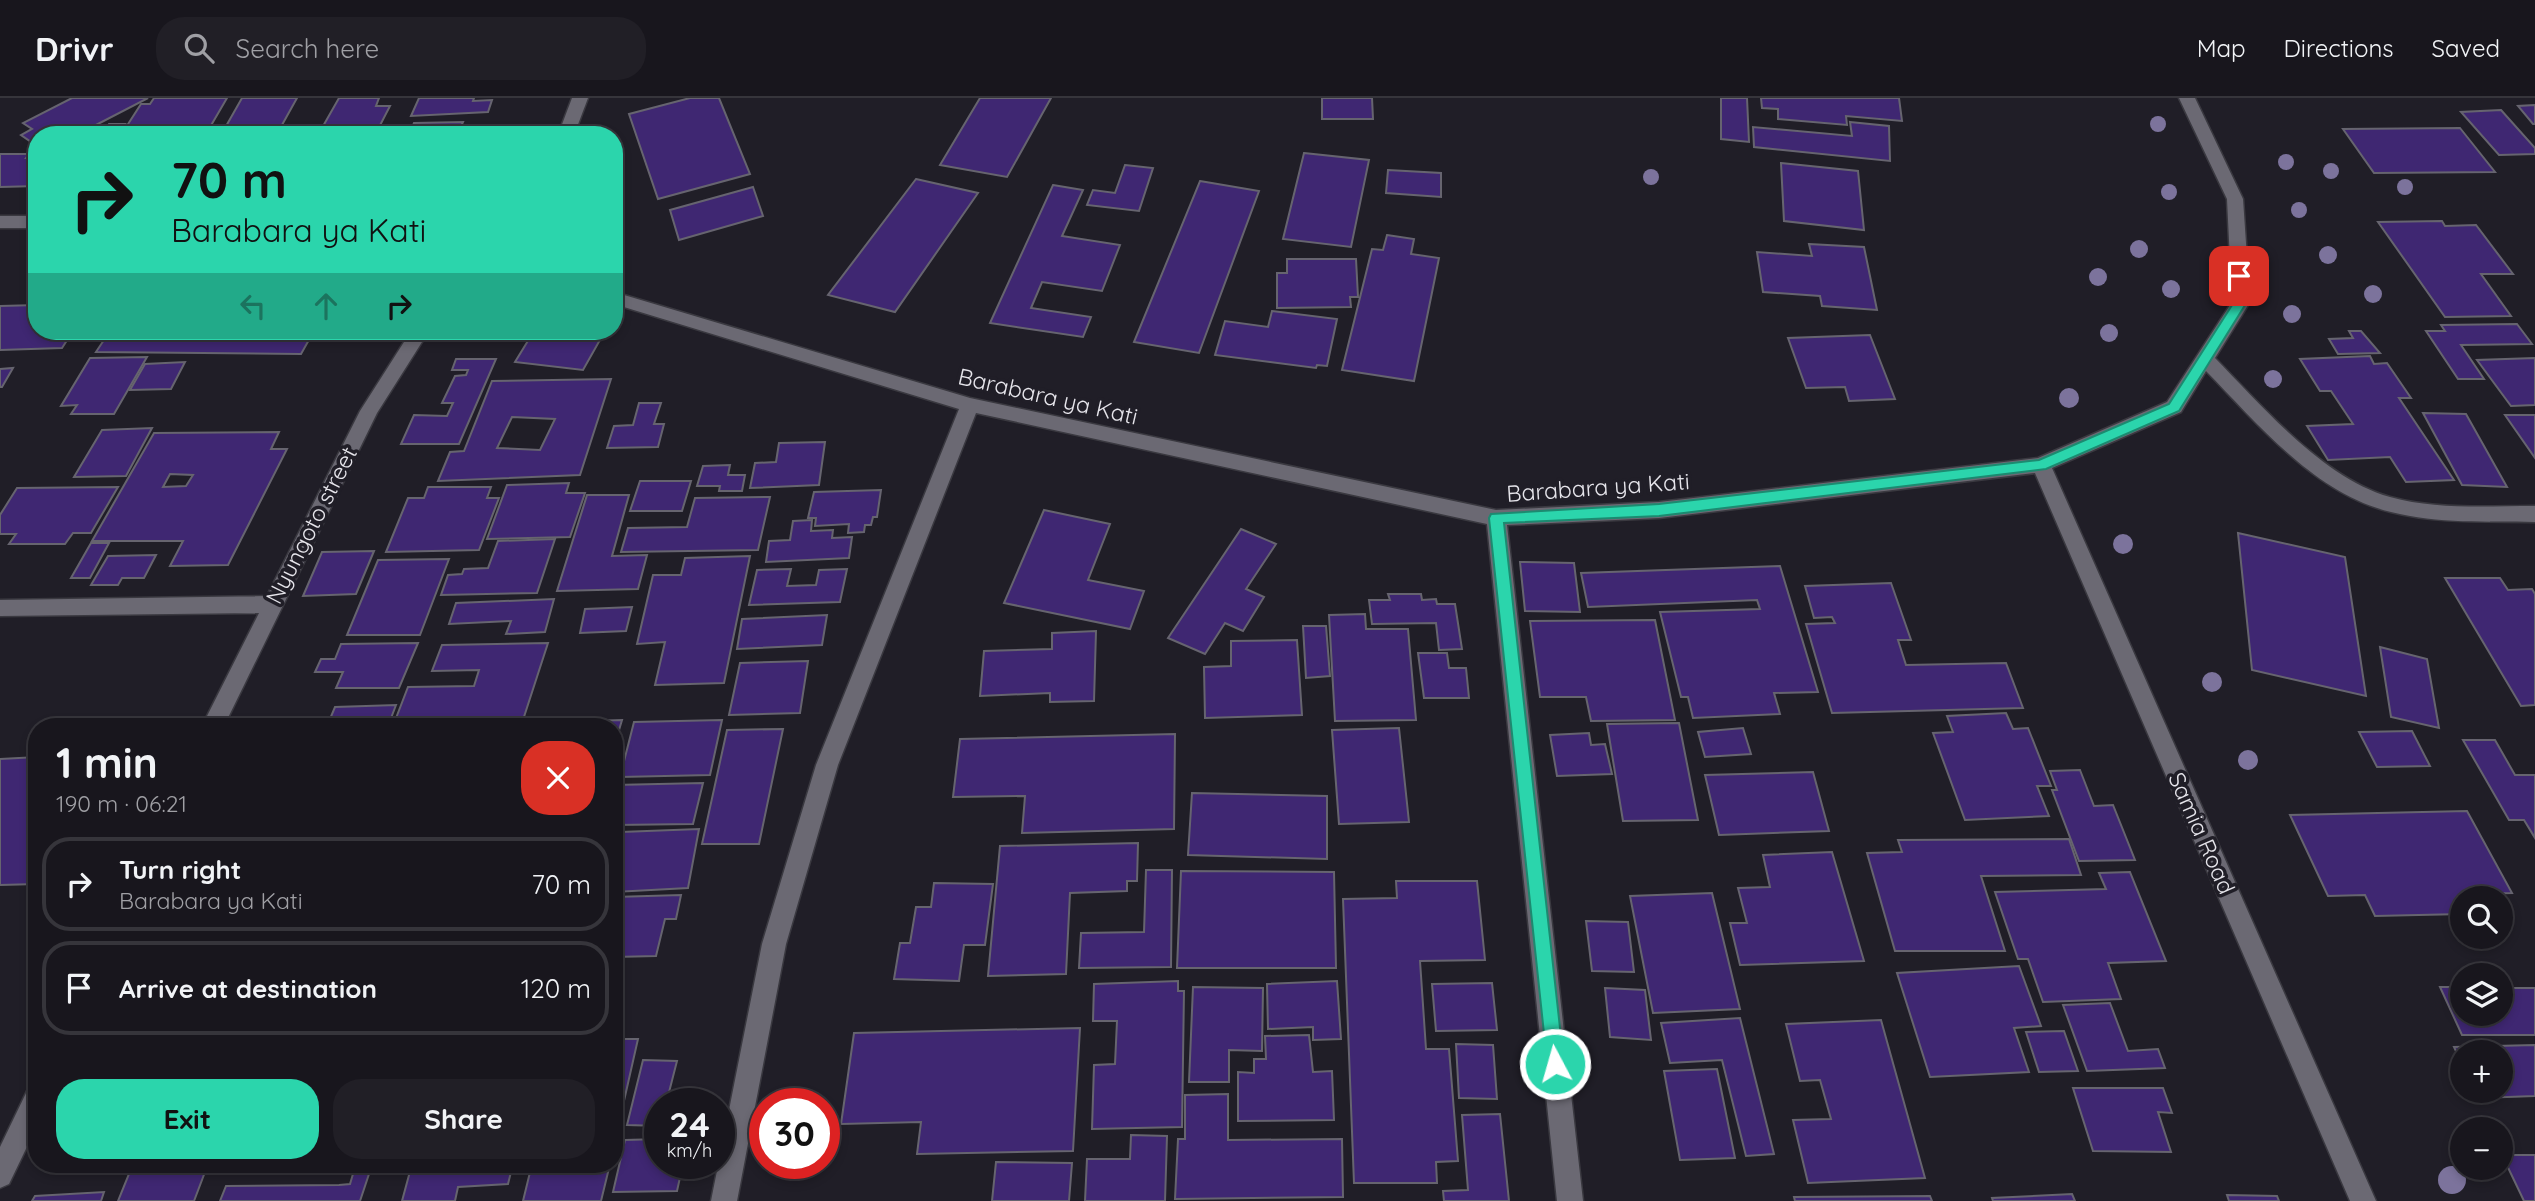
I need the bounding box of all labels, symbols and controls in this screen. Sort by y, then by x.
search box [156,17,646,80]
text: Drivr [35,28,114,69]
icon: search [180,29,218,67]
text: Search here [236,32,379,65]
text: Map [2197,33,2246,63]
text: Directions [2284,33,2394,63]
text: Saved [2432,33,2500,63]
text: 70 m [171,149,287,210]
icon: right [56,154,147,245]
text: Barabara ya Kati [171,210,426,250]
pin [2209,246,2269,306]
icon: arrive [2220,257,2258,295]
icon: left [234,287,272,325]
icon: ahead [307,287,345,325]
icon: right [380,287,418,325]
street label: Barabara ya Kati [955,361,1141,431]
street label: Nyungoto street [259,441,363,608]
street label: Barabara ya Kati [1505,466,1691,508]
text: 1 min [56,736,158,789]
button: close [521,741,595,815]
street label: Samia Road [2162,768,2242,898]
text: 190 m · 06:21 [56,789,187,818]
text: Turn right [119,853,241,886]
icon: right [60,865,98,903]
text: 70 m [531,868,591,901]
text: Barabara ya Kati [119,886,303,915]
map controls [2450,886,2513,1180]
button: search [2450,886,2513,949]
button: layers [2450,963,2513,1026]
icon: arrive [60,969,98,1007]
text: Arrive at destination [119,972,377,1005]
text: 120 m [521,972,591,1005]
position arrow [1518,1027,1592,1101]
button: + [2450,1040,2513,1103]
button: Exit [56,1079,319,1159]
button: Share [333,1079,595,1159]
speed limit sign: 30 [749,1088,840,1179]
text: 24 [669,1102,710,1146]
button: − [2450,1117,2513,1180]
text: km/h [667,1139,712,1162]

